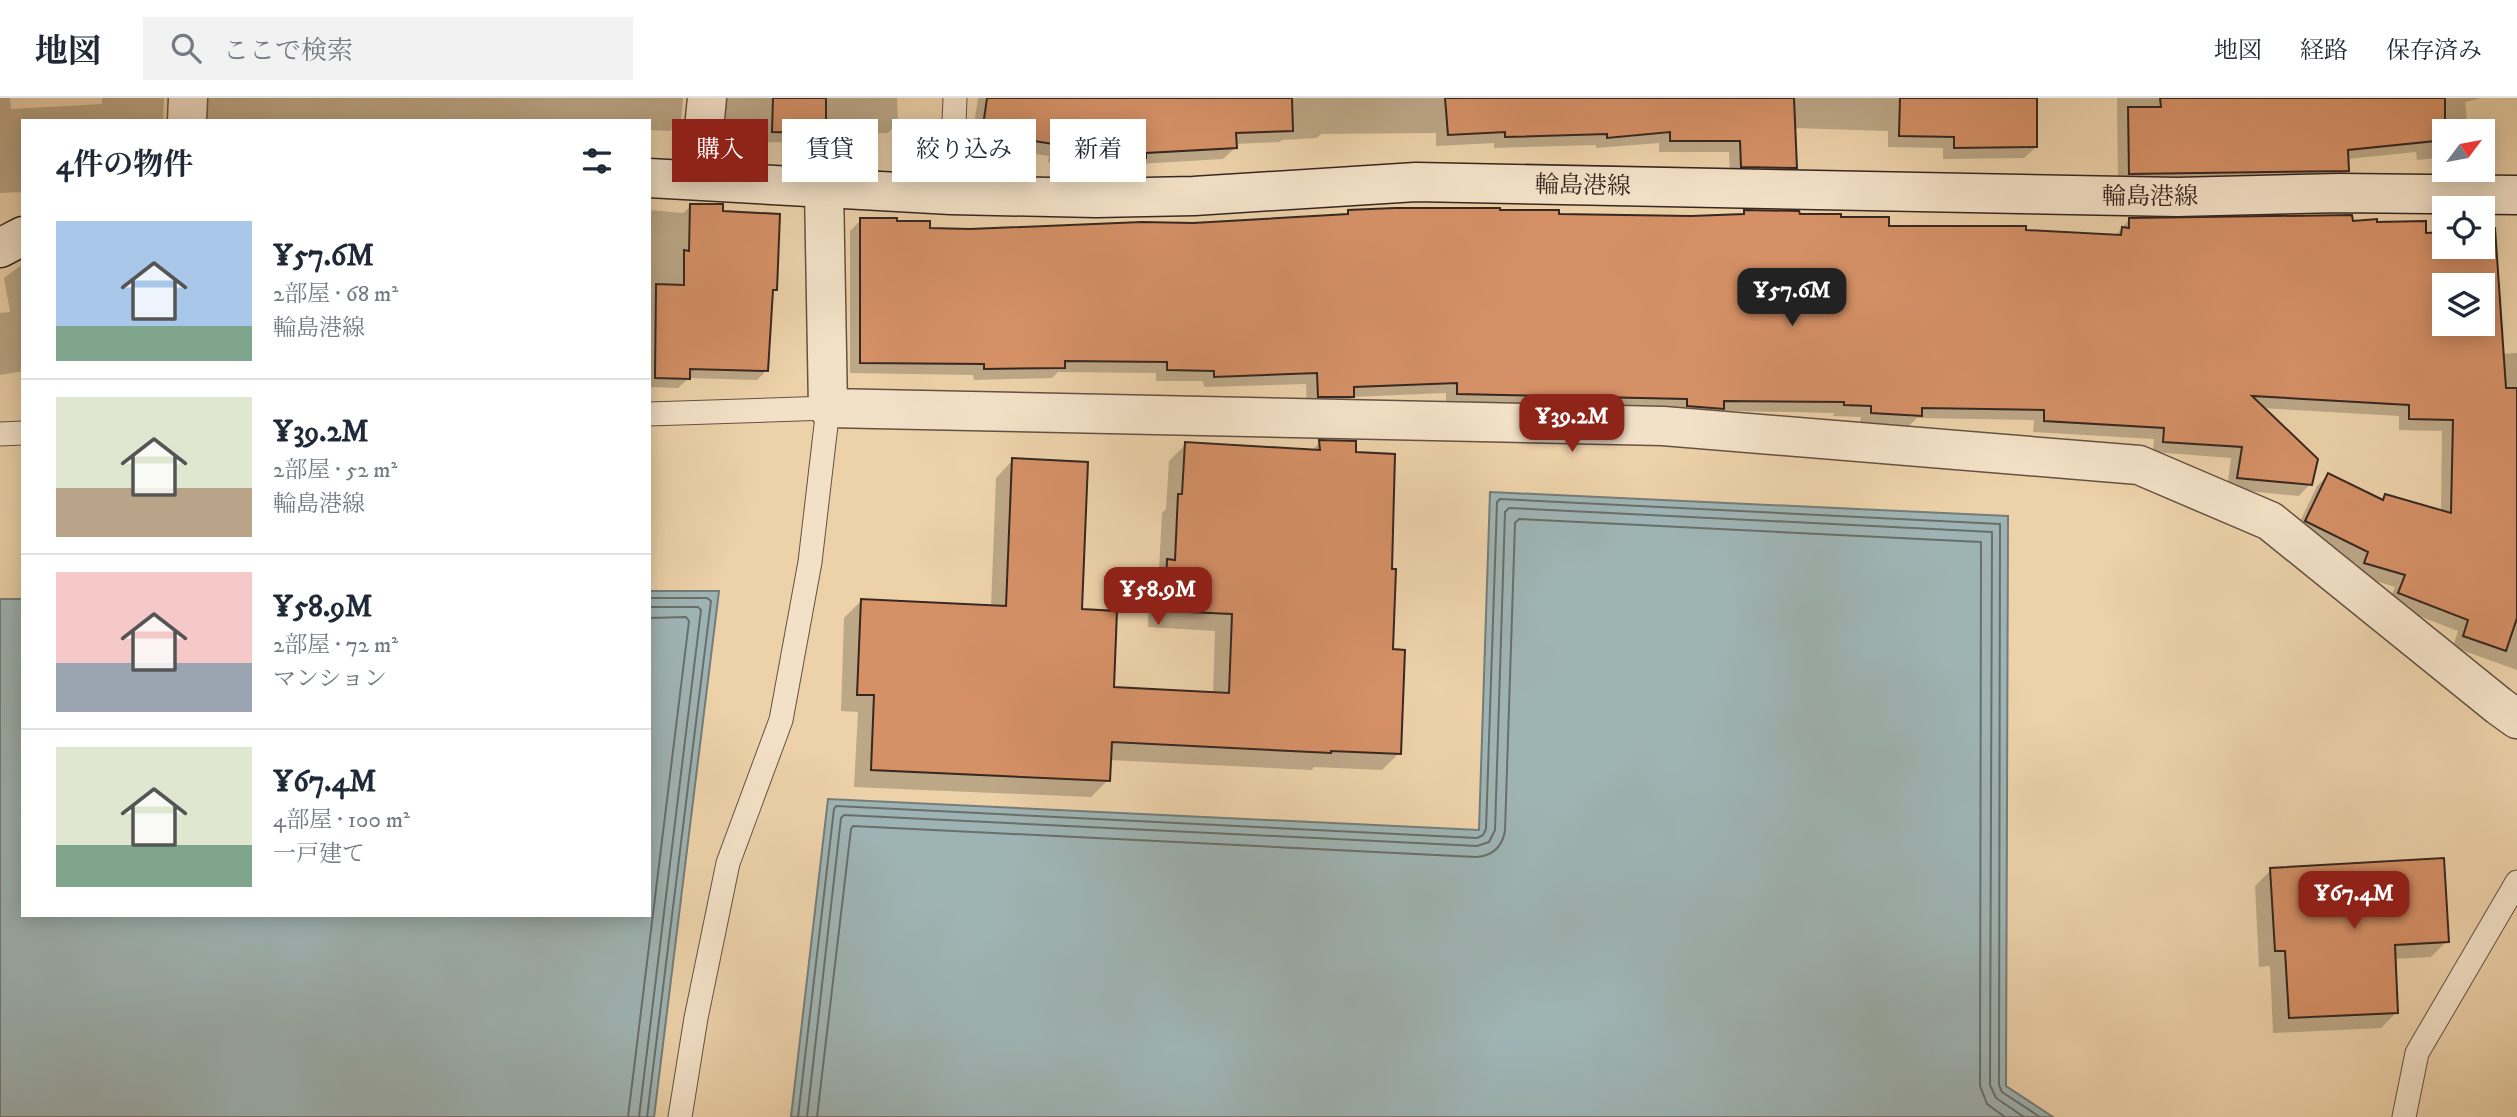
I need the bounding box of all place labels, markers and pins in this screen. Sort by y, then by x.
pin: ¥57.6M [1735,268,1849,328]
pin: ¥39.2M [1515,394,1629,454]
pin: ¥58.9M [1101,568,1215,627]
pin: ¥67.4M [2297,872,2411,931]

